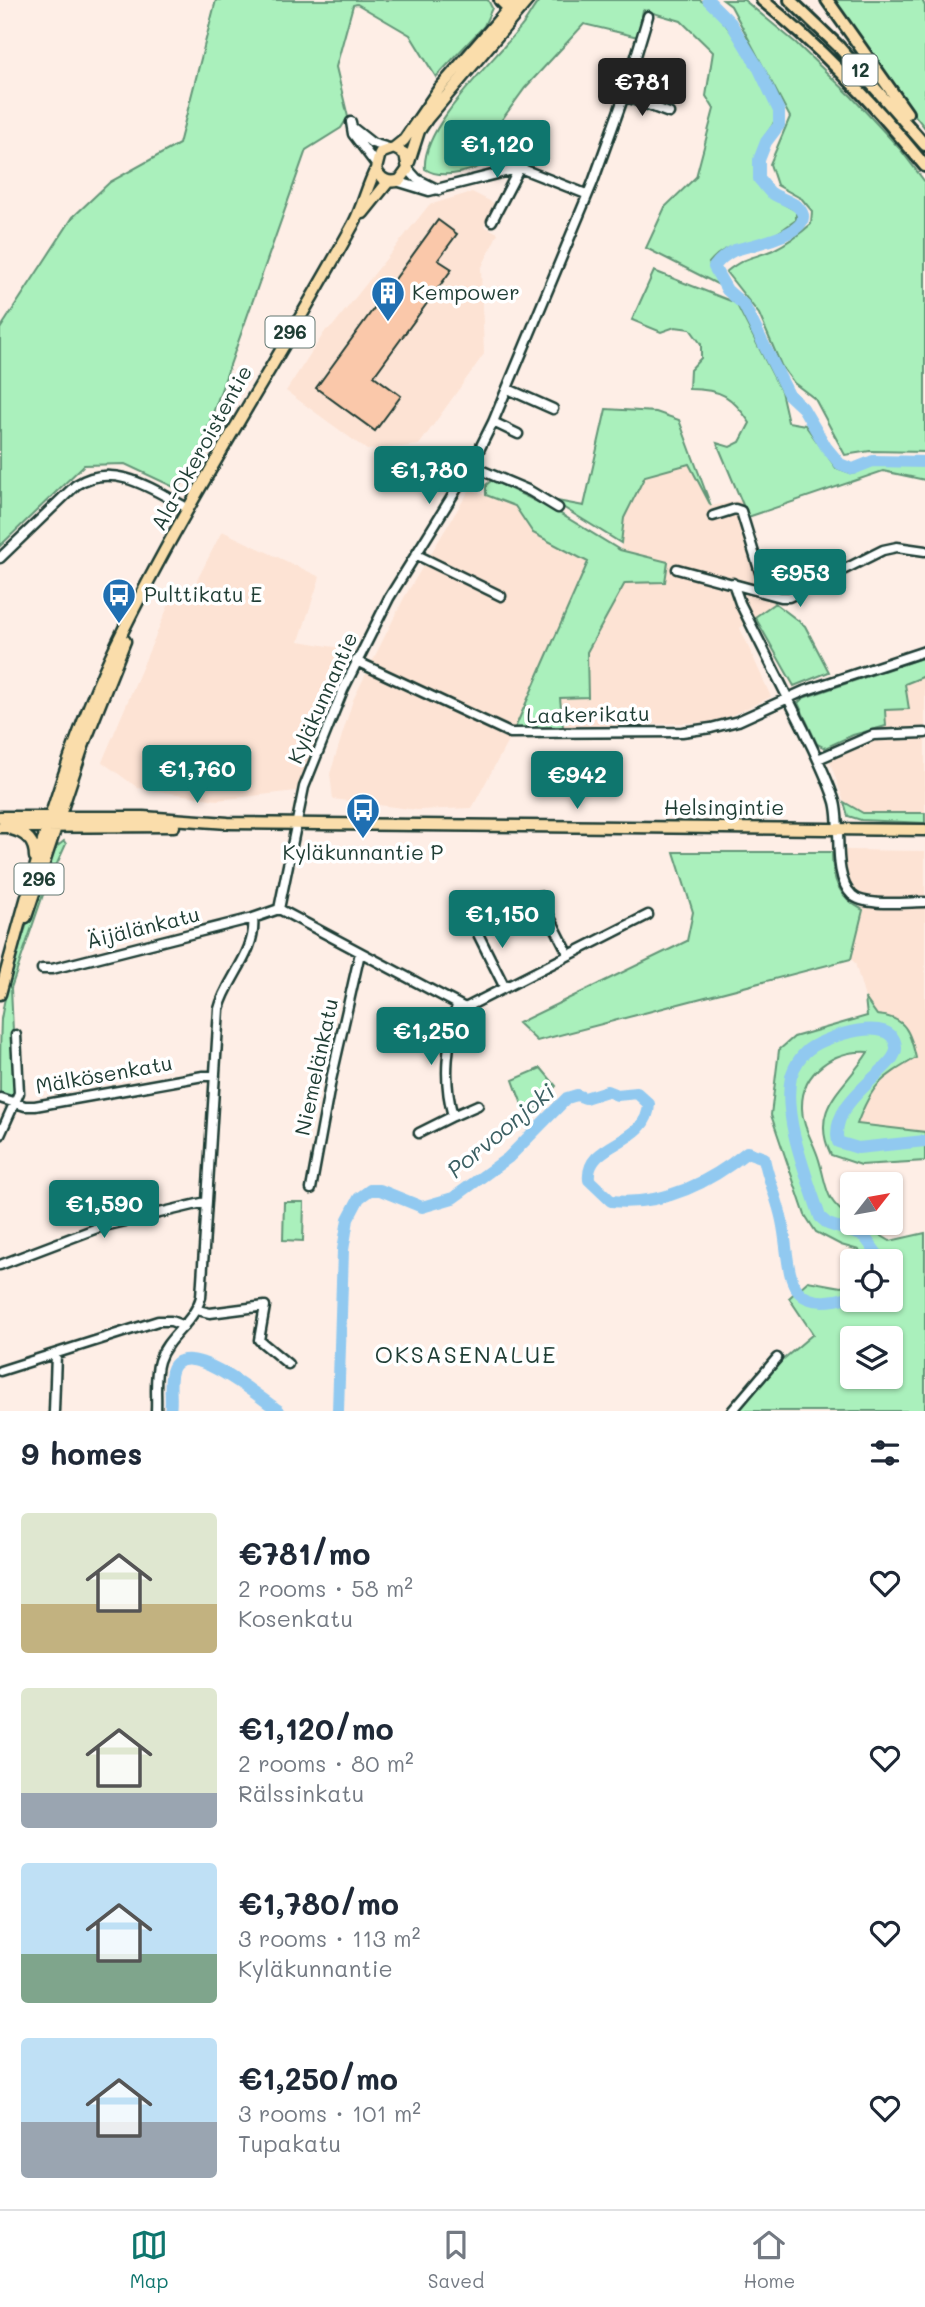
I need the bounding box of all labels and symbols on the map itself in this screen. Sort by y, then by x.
road number: 12 [842,54,878,86]
pin: €781 [601,58,683,118]
pin: €1,120 [440,120,554,180]
building icon: Kempower [369,274,407,323]
place label: Kempower [412,278,520,305]
road number: 296 [266,316,314,348]
street label: Ala-Okeroistentie [144,360,257,535]
pin: €1,780 [372,447,486,506]
pin: €953 [759,550,841,609]
bus stop icon: Pulttikatu E [100,576,138,625]
place label: Pulttikatu E [144,580,262,607]
street label: Kyläkunnantie [281,627,363,767]
street label: Laakerikatu [526,699,650,728]
pin: €1,760 [140,746,254,805]
pin: €942 [536,752,618,811]
bus stop icon: Kyläkunnantie P [344,791,382,840]
street label: Helsingintie [664,793,784,820]
place label: Kyläkunnantie P [283,838,444,865]
road number: 296 [14,864,64,894]
pin: €1,150 [445,890,559,950]
street label: Äijälänkatu [83,899,202,954]
street label: Niemelänkatu [288,996,343,1138]
pin: €1,250 [374,1007,488,1067]
street label: Mälkösenkatu [33,1048,174,1099]
water label: Porvoonjoki [440,1076,561,1184]
north arrow [840,1172,903,1236]
pin: €1,590 [47,1180,161,1240]
district label: OKSASENALUE [375,1339,557,1369]

